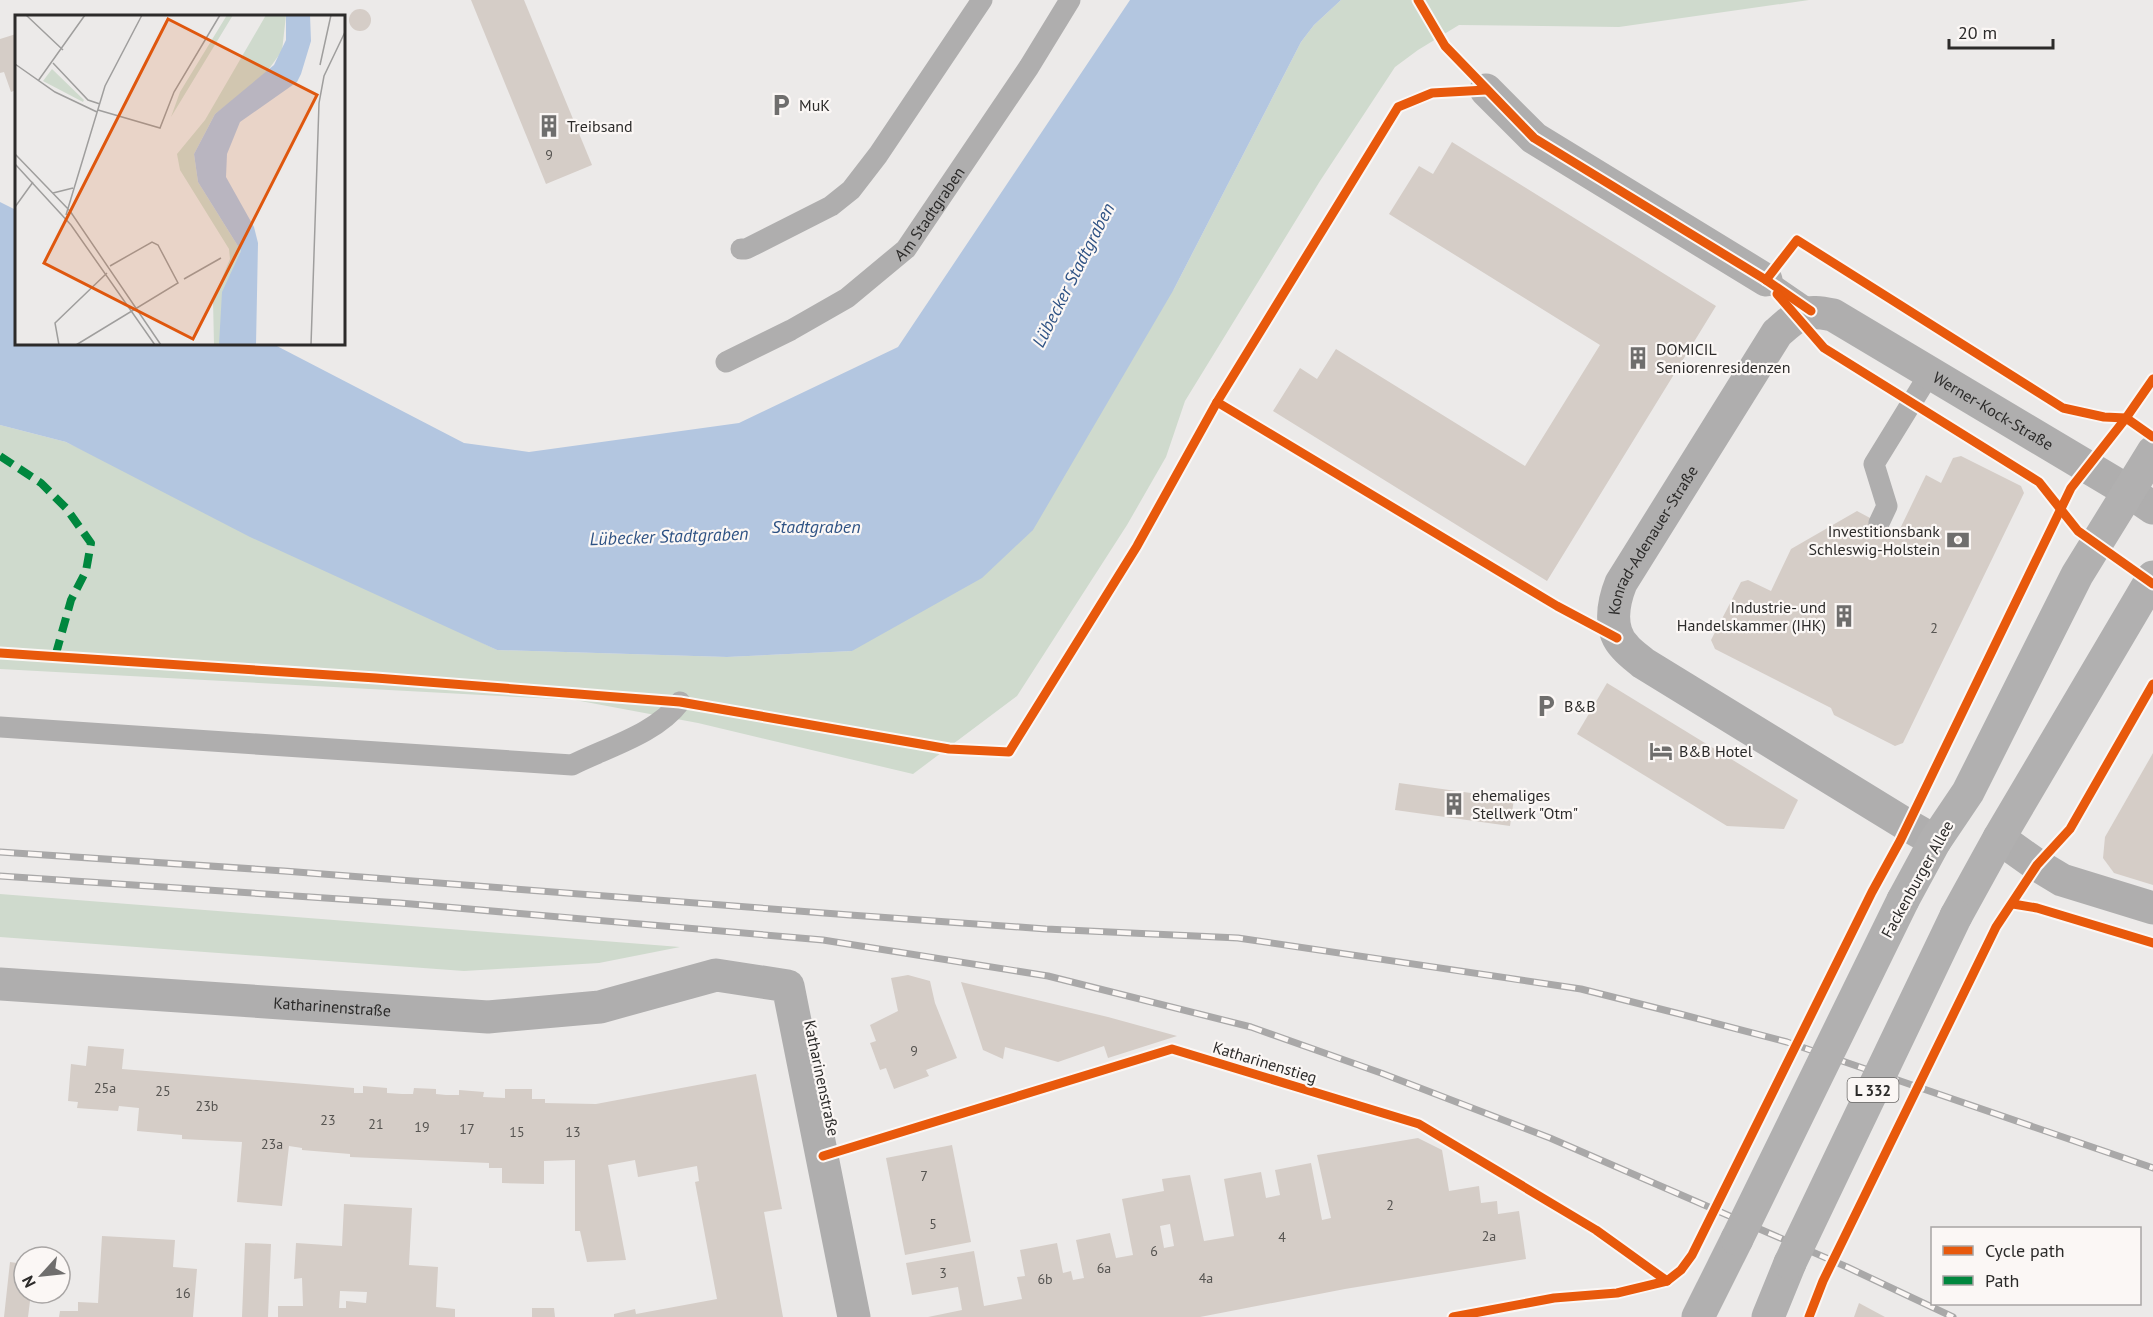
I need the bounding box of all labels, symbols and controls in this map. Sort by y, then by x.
scale bar [1949,12,2052,50]
inset map [15,15,345,345]
text: 20 m [1958,21,1997,44]
parking icon: MuK [768,92,794,118]
place label: MuK [799,95,830,115]
building icon: Treibsand [536,113,562,139]
place label: Treibsand [567,116,633,136]
house number: 9 [545,146,553,164]
street label: Am Stadtgraben [890,163,969,265]
water label: Lübecker Stadtgraben [1027,199,1119,351]
place label: DOMICIL Seniorenresidenzen [1656,339,1790,377]
building icon: DOMICIL Seniorenresidenzen [1625,345,1651,371]
street label: Werner-Kock-Straße [1929,367,2057,454]
street label: Konrad-Adenauer-Straße [1604,462,1702,616]
water label: Stadtgraben [771,515,861,538]
place label: Investitionsbank Schleswig-Holstein [1808,521,1940,559]
water label: Lübecker Stadtgraben [589,522,749,550]
bank icon: Investitionsbank Schleswig-Holstein [1945,527,1971,553]
place label: Industrie- und Handelskammer (IHK) [1677,597,1826,635]
building icon: Industrie- und Handelskammer (IHK) [1831,603,1857,629]
house number: 2 [1930,619,1938,637]
parking icon: B&B [1533,693,1559,719]
place label: B&B [1564,696,1596,716]
hotel icon: B&B Hotel [1648,738,1674,764]
place label: B&B Hotel [1679,741,1753,761]
place label: ehemaliges Stellwerk "Otm" [1472,785,1578,823]
building icon: ehemaliges Stellwerk "Otm" [1441,791,1467,817]
street label: Fackenburger Allee [1876,817,1958,941]
street label: Katharinenstraße [273,993,392,1020]
street label: Katharinenstraße [800,1018,844,1138]
street label: Katharinenstieg [1211,1037,1319,1087]
house number: 9 [910,1042,918,1060]
road number: L 332 [1848,1078,1898,1102]
house number: 25a [94,1079,116,1097]
house number: 25 [155,1082,171,1100]
house number: 23b [196,1097,218,1115]
house number: 23 [320,1111,336,1129]
house number: 21 [368,1115,384,1133]
house number: 19 [414,1118,430,1136]
house number: 17 [459,1120,475,1138]
house number: 15 [509,1123,525,1141]
house number: 13 [565,1123,581,1141]
house number: 23a [261,1135,283,1153]
house number: 7 [920,1167,928,1185]
house number: 2 [1386,1196,1394,1214]
house number: 5 [929,1215,937,1233]
house number: 2a [1482,1227,1496,1245]
legend [1931,1227,2141,1305]
house number: 4 [1278,1228,1286,1246]
text: Cycle path [1985,1239,2065,1262]
house number: 6 [1150,1242,1158,1260]
north arrow [12,1245,72,1305]
house number: 6a [1097,1259,1111,1277]
house number: 3 [939,1264,947,1282]
house number: 4a [1199,1269,1213,1287]
text: Path [1985,1269,2019,1292]
house number: 6b [1037,1270,1053,1288]
text: N [17,1273,40,1291]
house number: 16 [175,1284,191,1302]

